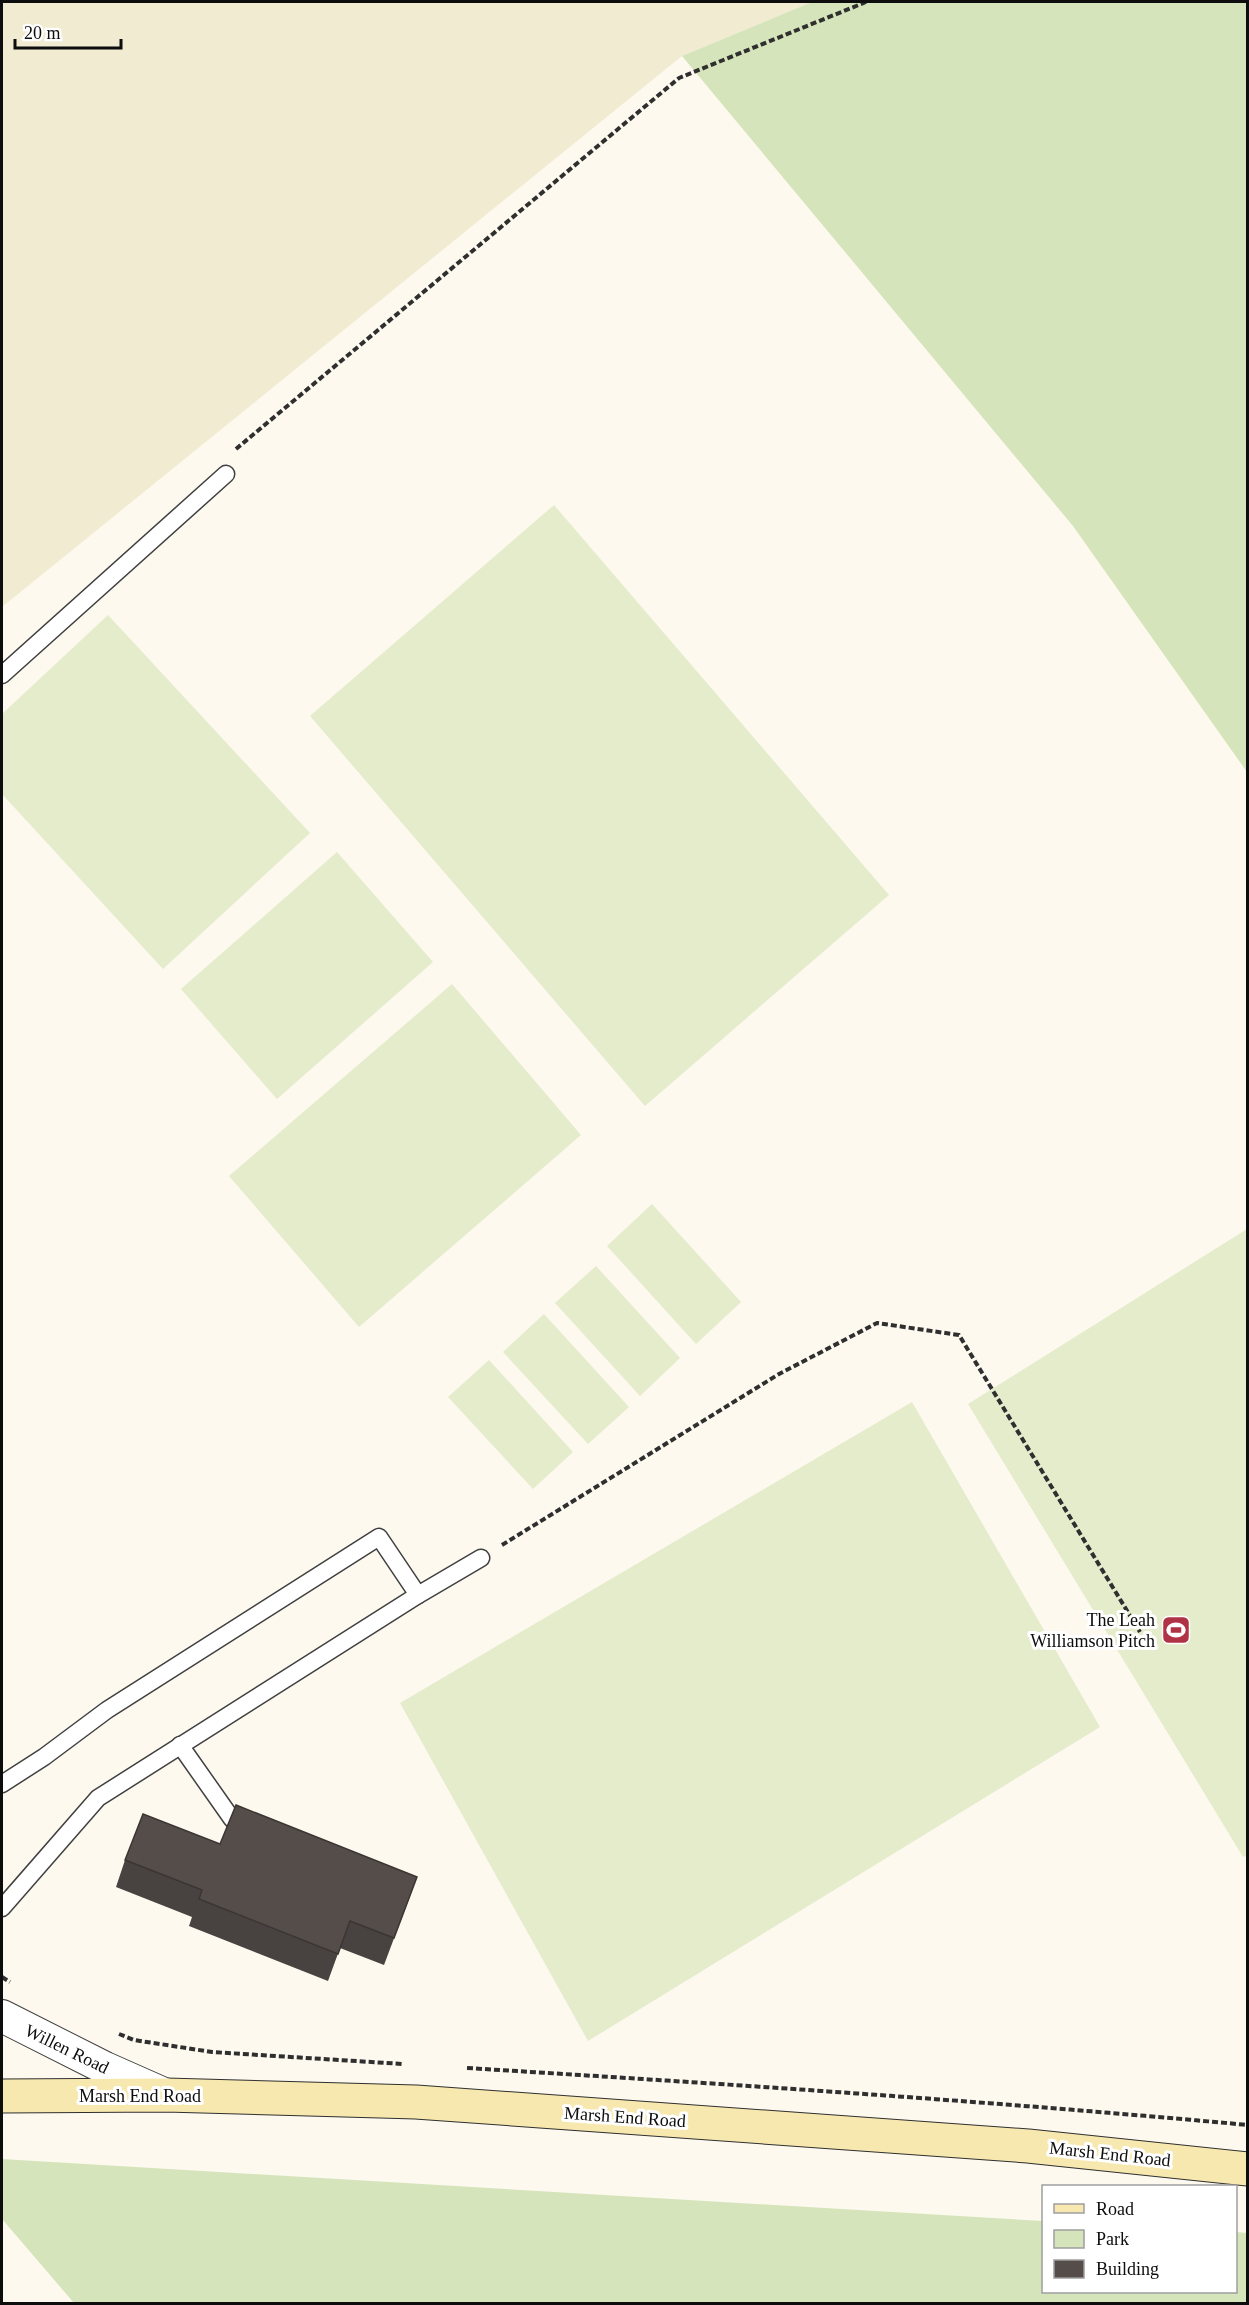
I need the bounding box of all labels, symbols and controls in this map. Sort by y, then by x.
scale bar [15,12,122,50]
text: 20 m [24,23,61,43]
place label: The Leah Williamson Pitch [1030,1610,1155,1651]
sports icon: The Leah Williamson Pitch [1160,1614,1192,1646]
street label: Willen Road [22,2020,112,2078]
street label: Marsh End Road [79,2086,201,2106]
street label: Marsh End Road [563,2103,687,2131]
street label: Marsh End Road [1048,2138,1172,2170]
legend [1042,2185,1237,2293]
text: Road [1096,2199,1134,2219]
text: Park [1096,2229,1129,2249]
text: Building [1096,2259,1159,2279]

